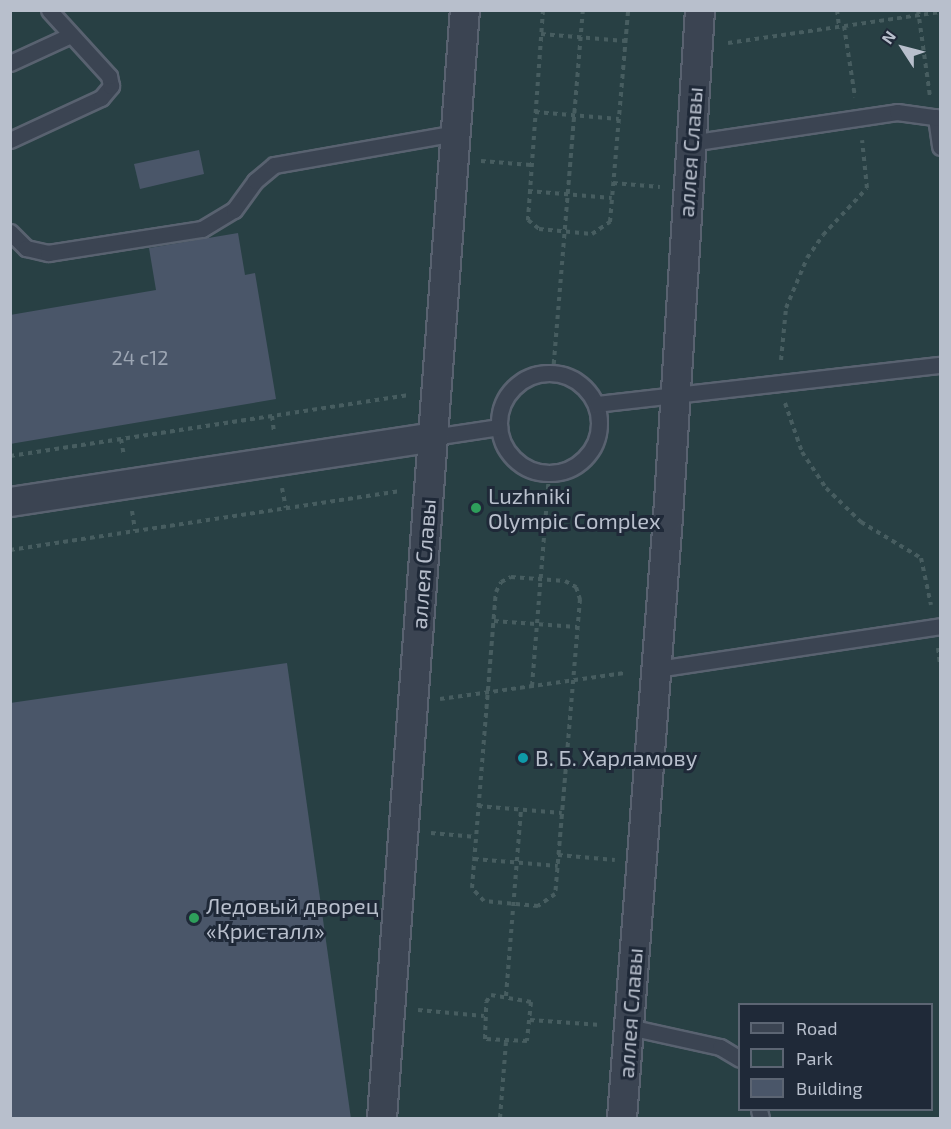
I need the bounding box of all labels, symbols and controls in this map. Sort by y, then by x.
north arrow [873,18,933,78]
text: N [877,27,899,47]
street label: аллея Славы [672,86,708,218]
house number: 24 с12 [111,345,169,369]
place label: Luzhniki Olympic Complex [488,482,661,534]
street label: аллея Славы [405,498,441,630]
marker: Luzhniki Olympic Complex [469,501,483,515]
place label: В. Б. Харламову [535,745,697,771]
marker: В. Б. Харламову [516,751,530,765]
place label: Ледовый дворец «Кристалл» [206,892,379,944]
marker: Ледовый дворец «Кристалл» [187,911,201,925]
street label: аллея Славы [612,947,648,1079]
legend [738,1003,933,1111]
text: Road [796,1017,837,1039]
text: Park [796,1047,833,1069]
text: Building [796,1077,863,1099]

